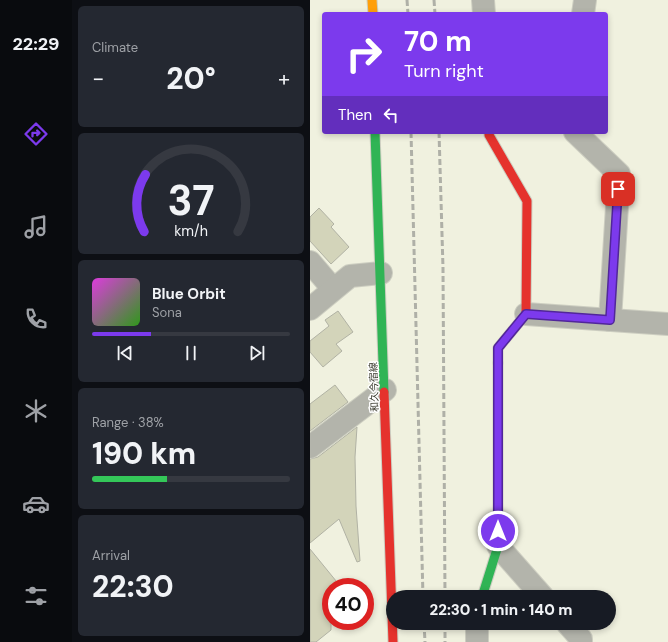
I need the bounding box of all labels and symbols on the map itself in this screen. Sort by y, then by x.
pin [601,172,635,206]
street label: 和久今宿線 [367,362,381,412]
position arrow [477,510,519,552]
speed limit sign: 40 [322,578,374,630]

